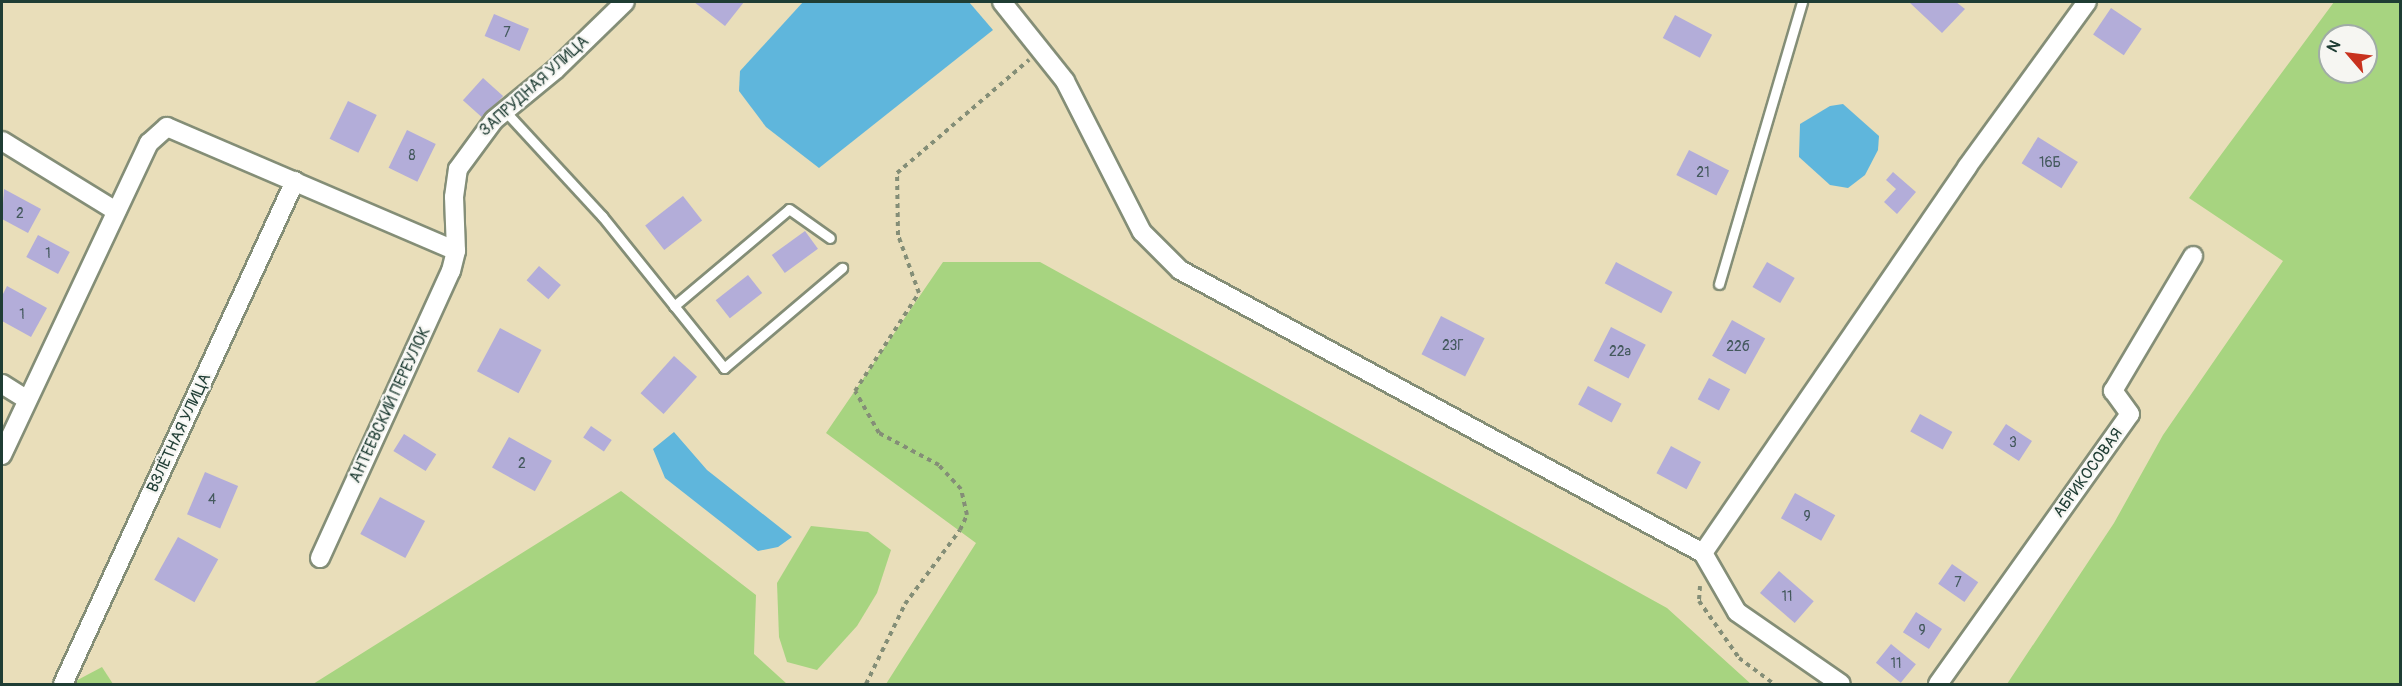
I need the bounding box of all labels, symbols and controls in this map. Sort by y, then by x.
north arrow [2318,24,2378,84]
house number: 7 [503,25,511,41]
street label: ЗАПРУДНАЯ УЛИЦА [475,32,593,140]
text: N [2322,37,2345,56]
house number: 8 [408,148,416,164]
house number: 16Б [2039,155,2061,171]
house number: 21 [1696,165,1710,181]
house number: 2 [16,206,24,222]
house number: 1 [45,246,51,262]
house number: 1 [19,307,25,323]
street label: АНТЕЕВСКИЙ ПЕРЕУЛОК [345,324,435,486]
house number: 23Г [1442,338,1464,354]
house number: 22б [1726,339,1750,355]
house number: 22а [1609,344,1631,360]
street label: ВЗЛЁТНАЯ УЛИЦА [143,370,215,496]
street label: АБРИКОСОВАЯ [2049,425,2127,521]
house number: 3 [2009,435,2017,451]
house number: 2 [518,456,526,472]
house number: 4 [208,492,216,508]
house number: 9 [1803,509,1811,525]
house number: 7 [1954,575,1962,591]
house number: 11 [1782,589,1792,605]
house number: 9 [1918,623,1926,639]
house number: 11 [1891,656,1901,672]

